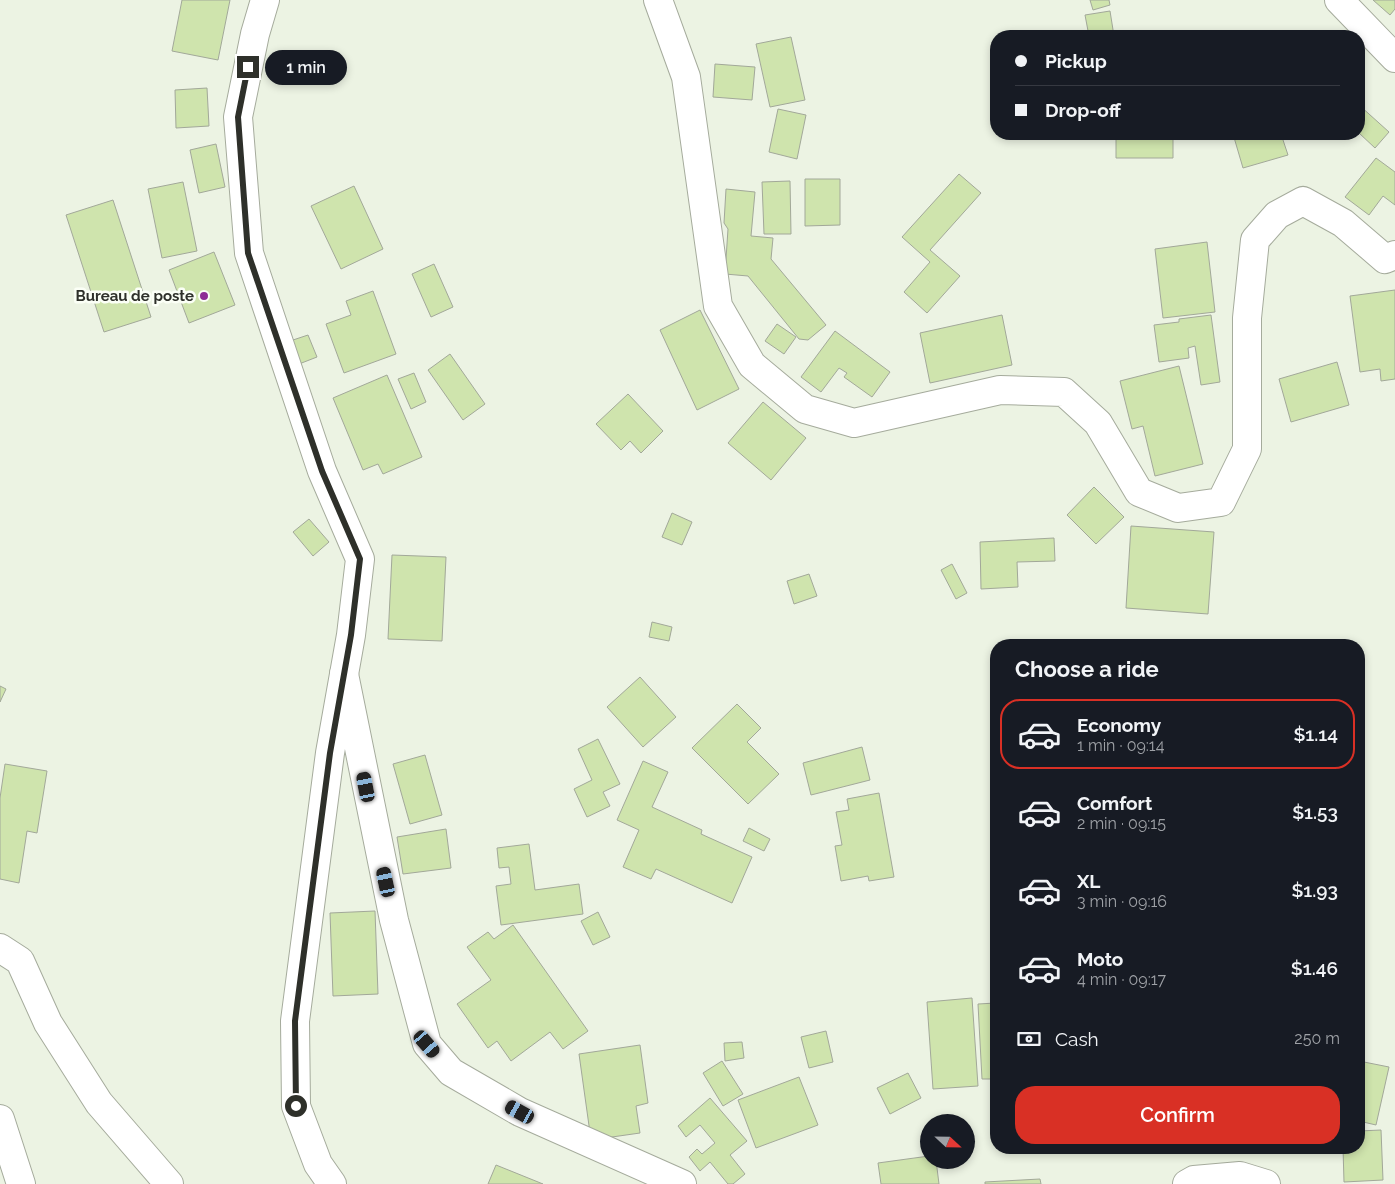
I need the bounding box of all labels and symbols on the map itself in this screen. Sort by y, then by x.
callout: 1 min [266,50,348,84]
route end [237,56,259,78]
place label: Bureau de poste [76,287,194,305]
marker: Bureau de poste [198,290,210,302]
car [355,771,376,803]
car [375,866,396,898]
car [411,1028,442,1060]
route start [285,1095,307,1117]
car [503,1098,536,1126]
north arrow [920,1114,975,1169]

